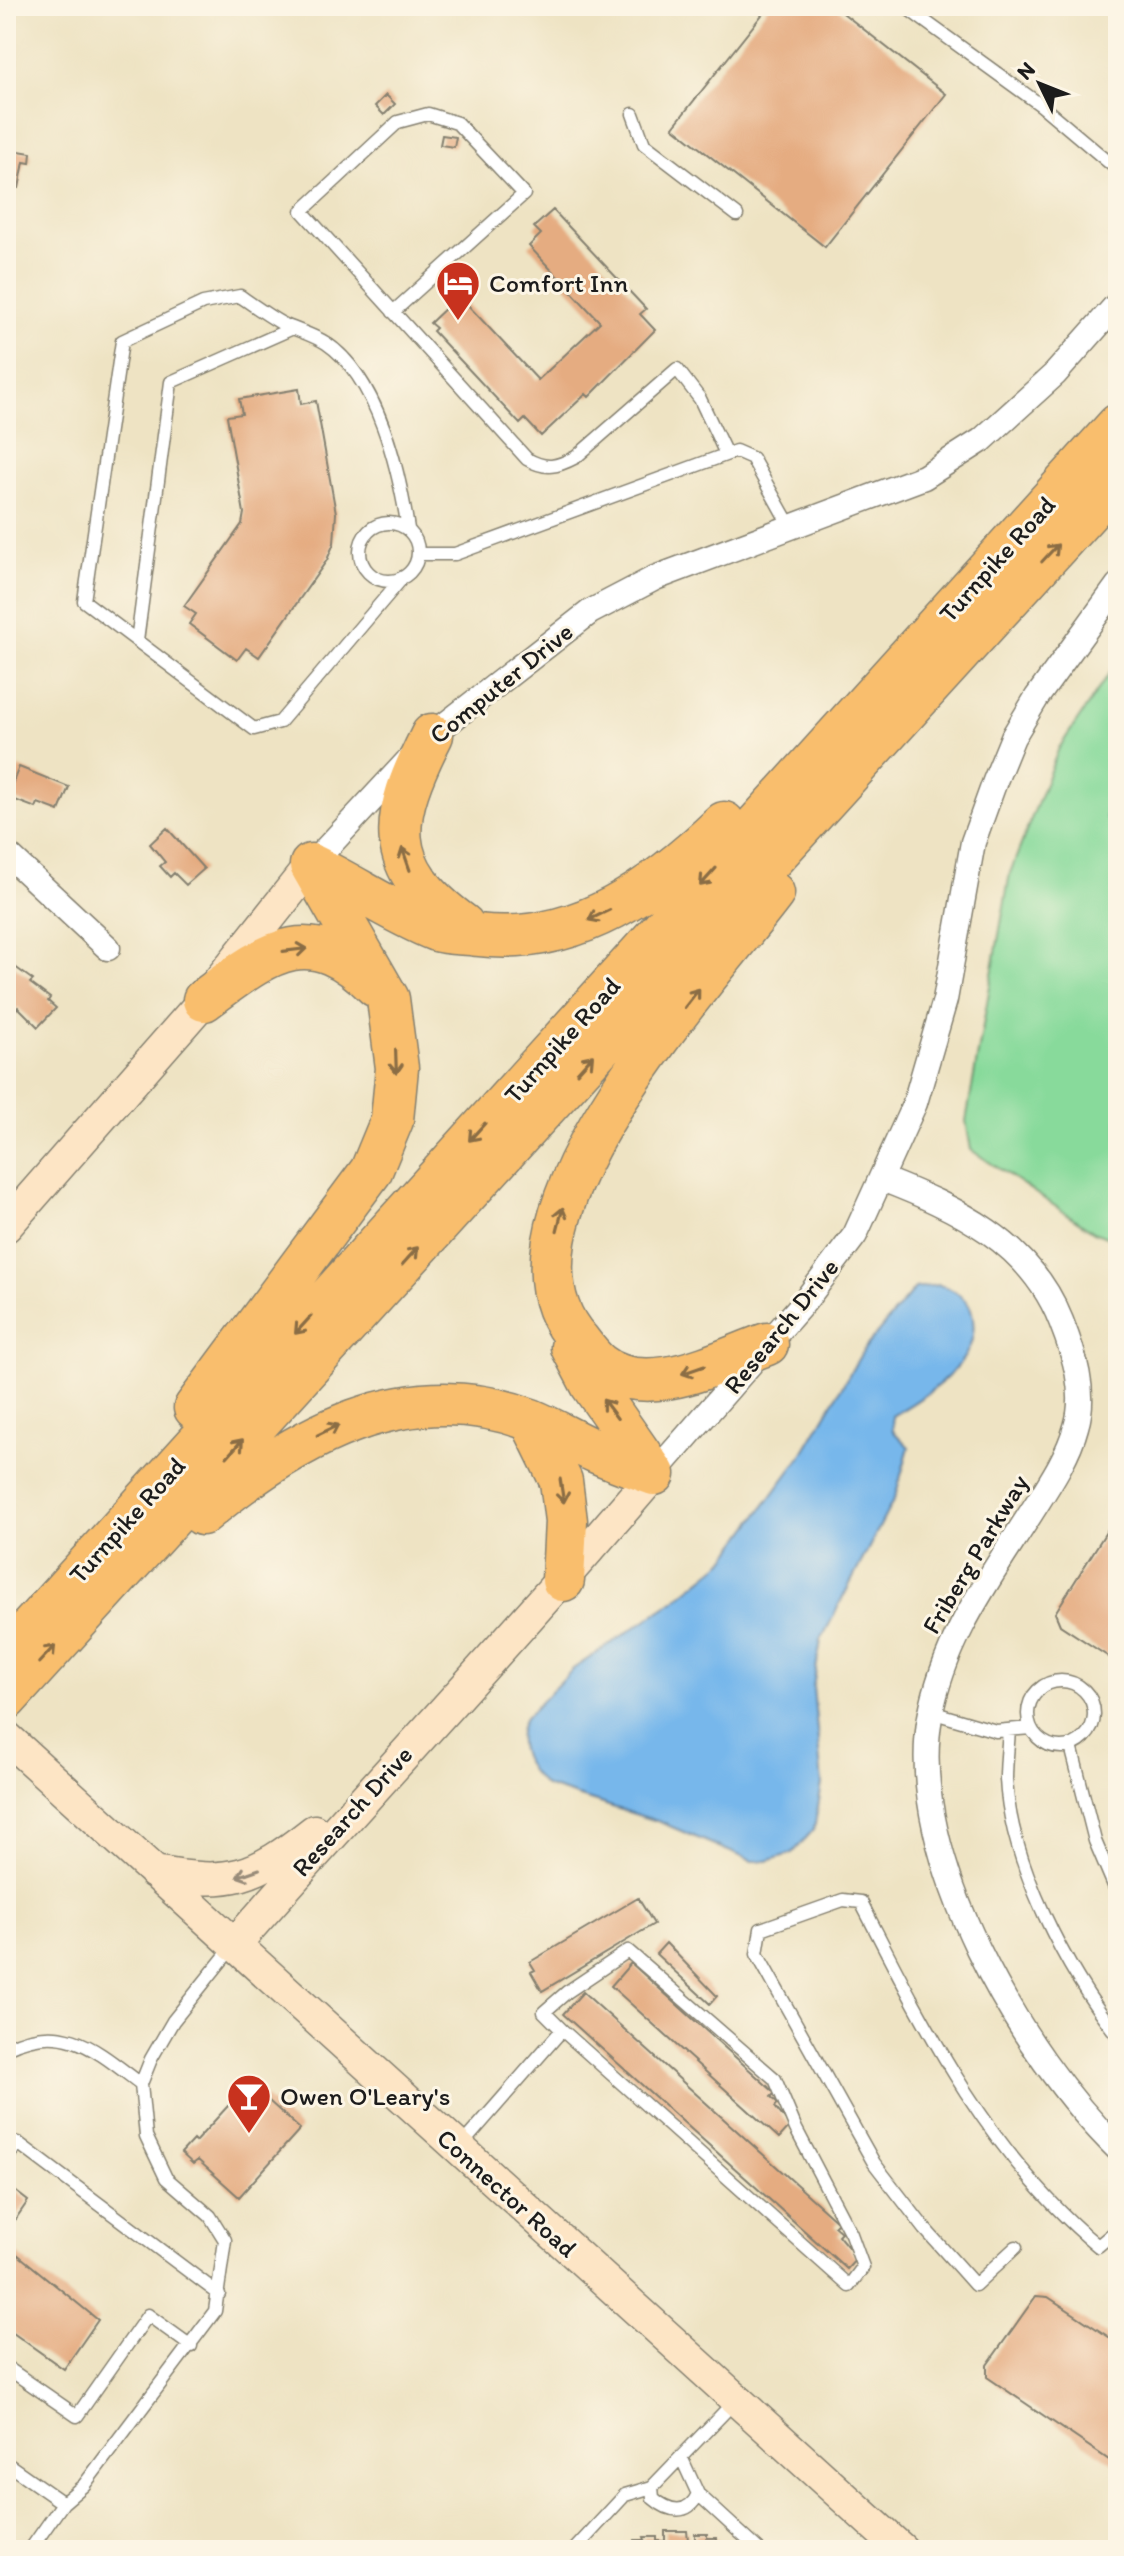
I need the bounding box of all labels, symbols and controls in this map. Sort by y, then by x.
north arrow [1000,44,1080,124]
text: N [1011,56,1041,85]
hotel icon: Comfort Inn [434,259,482,322]
place label: Comfort Inn [489,267,628,299]
street label: Turnpike Road [932,489,1062,629]
one-way arrow [1040,543,1059,563]
street label: Computer Drive [423,615,579,751]
one-way arrow [397,847,412,872]
one-way arrow [700,867,718,887]
one-way arrow [587,908,611,923]
one-way arrow [281,942,308,957]
street label: Turnpike Road [497,970,627,1110]
one-way arrow [684,988,701,1009]
one-way arrow [389,1048,404,1075]
one-way arrow [575,1054,593,1074]
one-way arrow [469,1122,487,1142]
one-way arrow [553,1206,568,1232]
one-way arrow [400,1246,419,1266]
street label: Research Drive [717,1252,845,1400]
one-way arrow [293,1315,312,1335]
one-way arrow [681,1364,706,1379]
one-way arrow [602,1399,619,1420]
one-way arrow [316,1421,340,1437]
one-way arrow [225,1439,243,1459]
street label: Turnpike Road [62,1450,192,1590]
street label: Friberg Parkway [915,1468,1035,1640]
one-way arrow [555,1478,570,1503]
one-way arrow [37,1644,56,1665]
street label: Research Drive [285,1739,419,1883]
one-way arrow [236,1866,261,1881]
bar icon: Owen O'Leary's [225,2072,273,2135]
place label: Owen O'Leary's [280,2080,450,2112]
street label: Connector Road [430,2122,584,2264]

